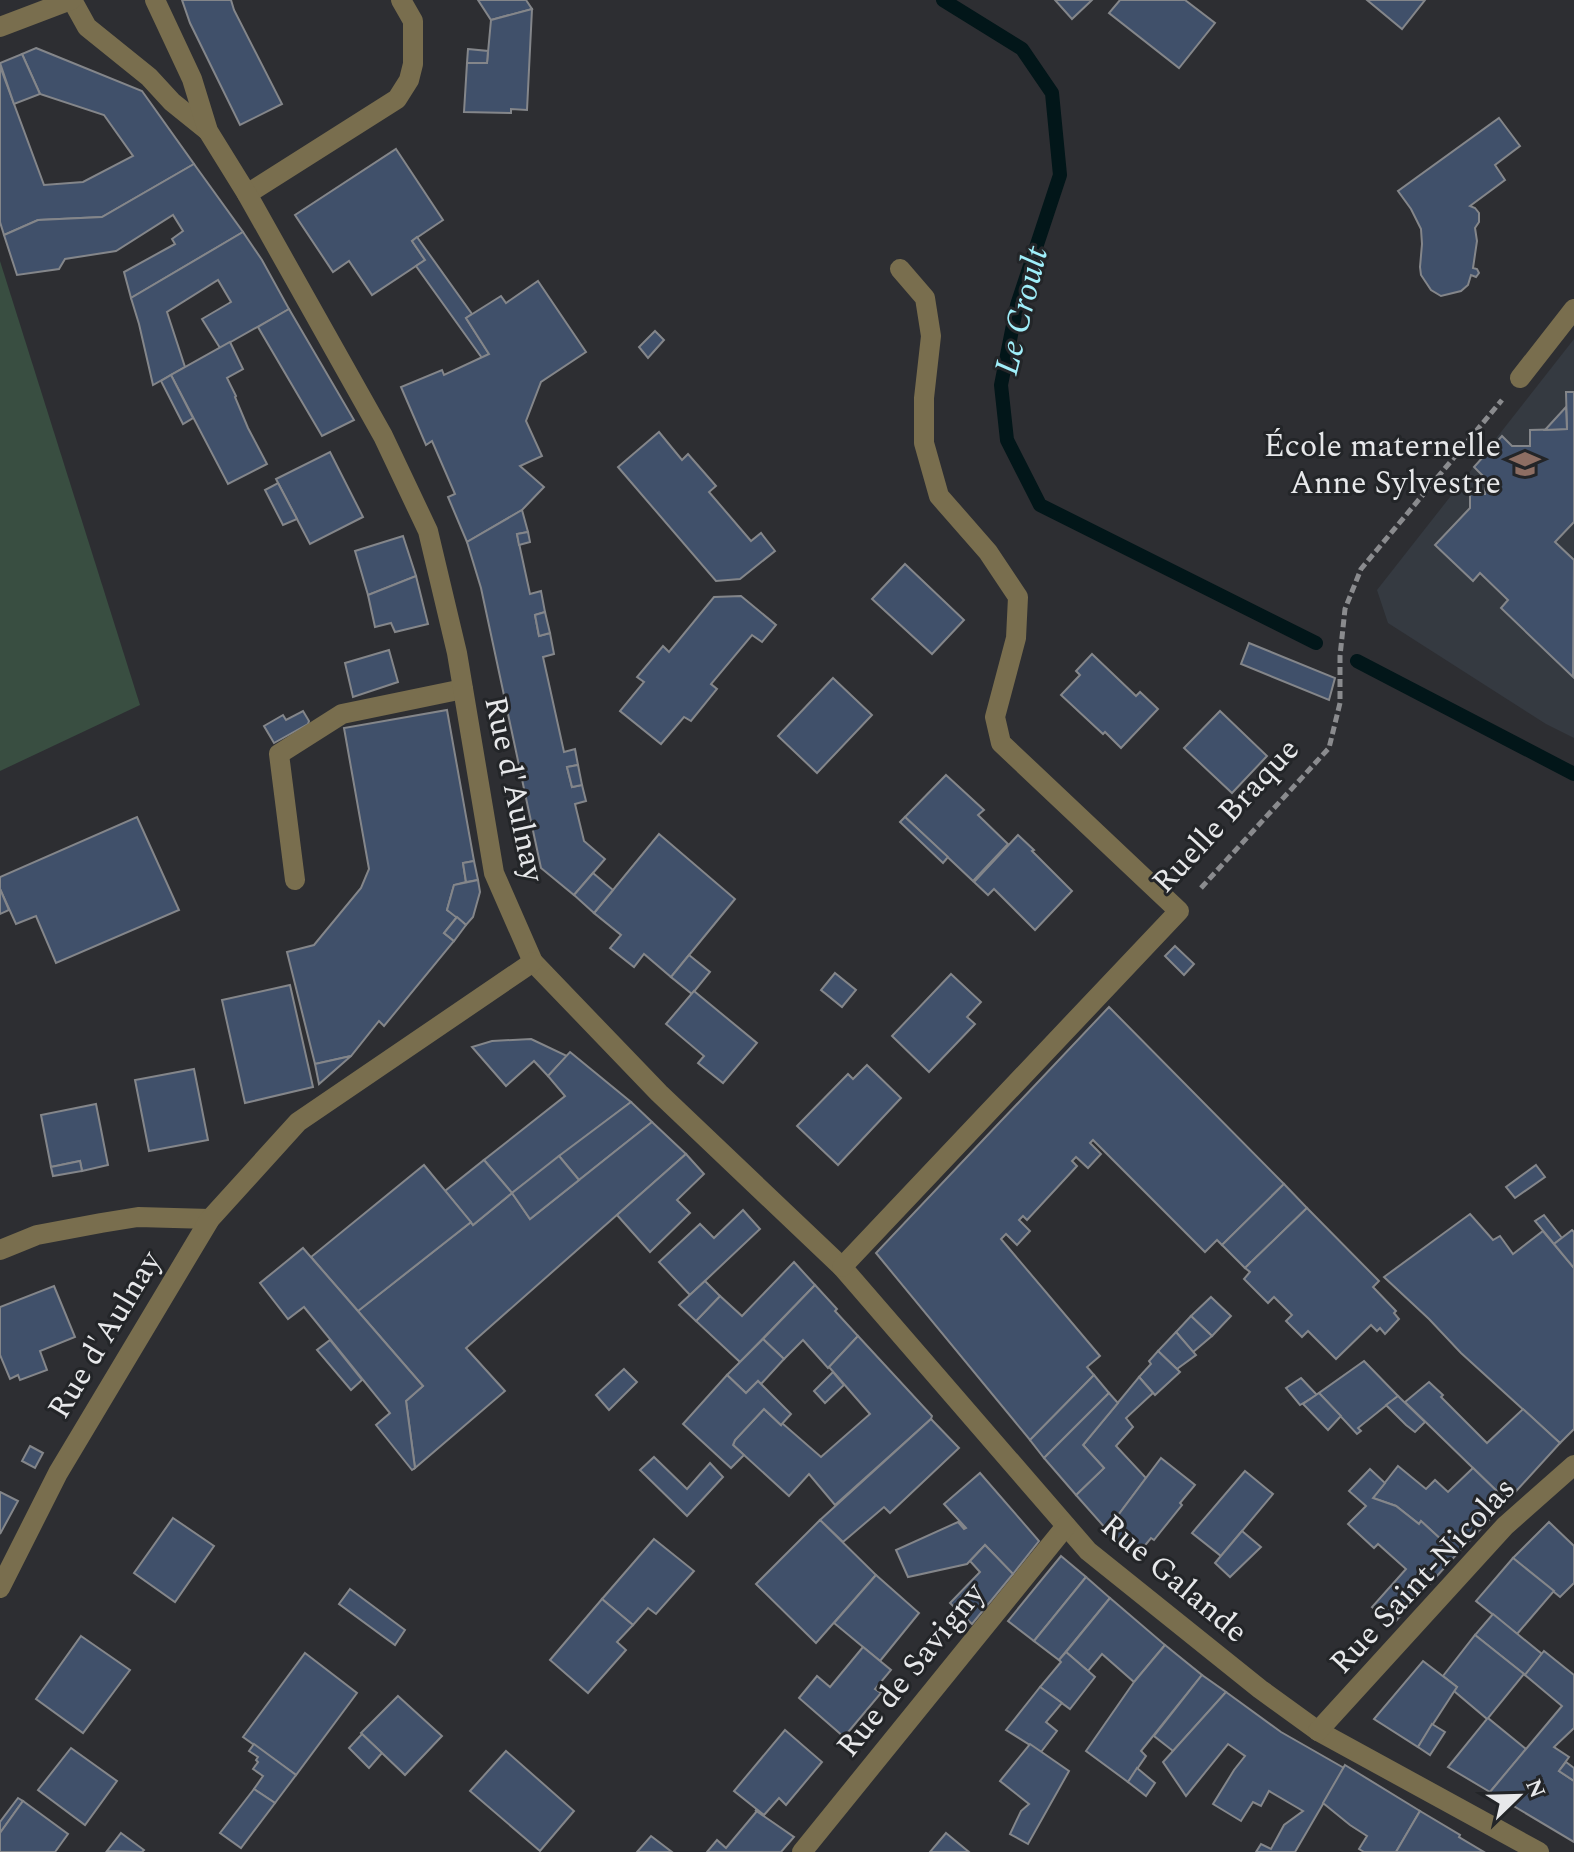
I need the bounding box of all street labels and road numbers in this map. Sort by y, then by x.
street label: Rue d'Aulnay [470,692,558,888]
street label: Ruelle Braque [1141,727,1311,905]
street label: Rue d'Aulnay [35,1240,175,1428]
street label: Rue Saint-Nicolas [1318,1466,1528,1686]
street label: Rue Galande [1089,1502,1259,1656]
street label: Rue de Savigny [825,1570,998,1768]

